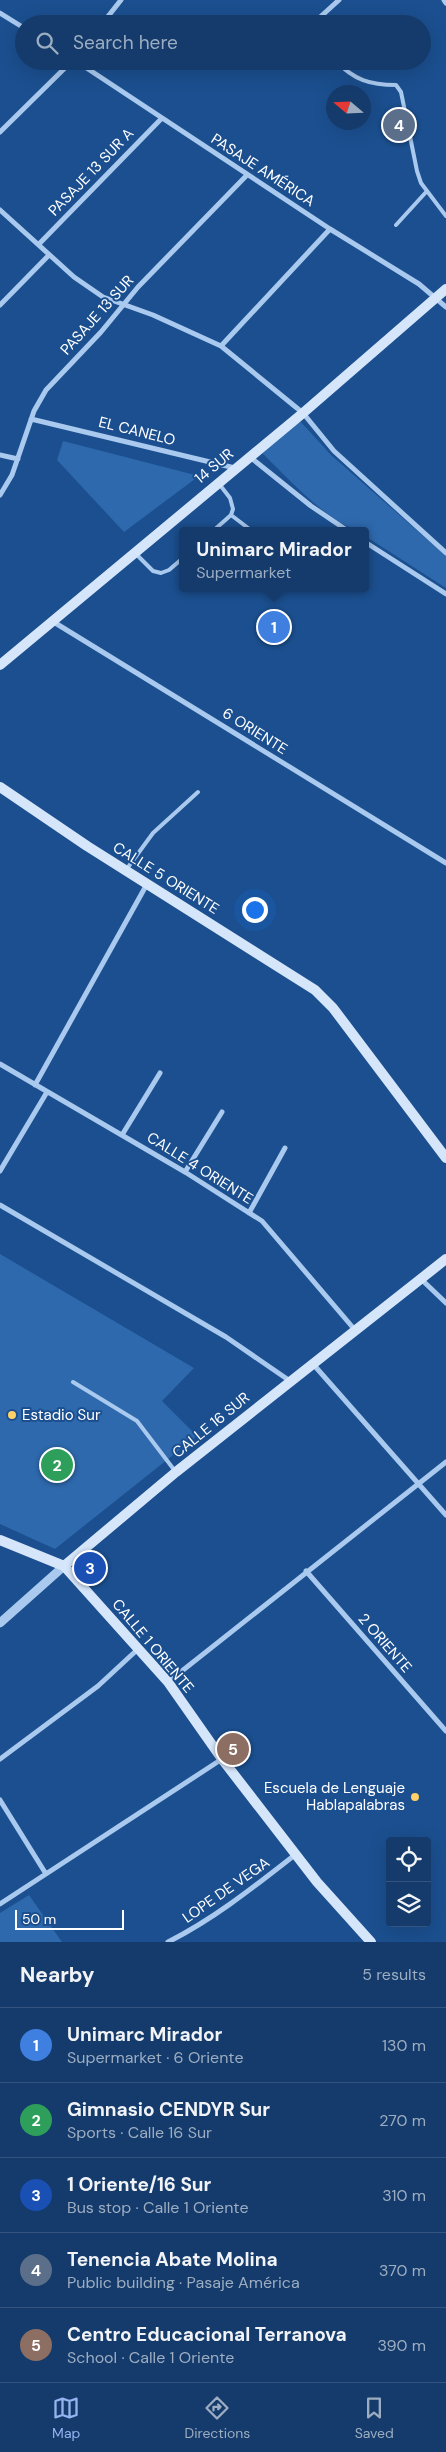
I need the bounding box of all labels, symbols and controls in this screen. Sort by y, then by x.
search box [15,15,431,70]
icon: search [33,29,61,57]
text: Search here [73,30,178,55]
north arrow [326,85,371,130]
pin: 4 [383,106,415,144]
street label: PASAJE 13 SUR A [44,124,138,220]
street label: PASAJE AMÉRICA [207,129,319,211]
street label: PASAJE 13 SUR [56,271,138,359]
street label: EL CANELO [97,412,177,450]
street label: 14 SUR [190,444,238,488]
popup [179,527,369,592]
text: Unimarc Mirador [196,537,352,562]
text: Supermarket [196,562,291,583]
pin: 1 [258,608,290,646]
street label: 6 ORIENTE [219,703,291,759]
street label: CALLE 5 ORIENTE [109,837,223,919]
your location [242,897,268,923]
street label: CALLE 4 ORIENTE [143,1127,257,1209]
street label: CALLE 16 SUR [168,1388,254,1462]
place label: Estadio Sur [22,1405,101,1425]
marker: Estadio Sur [6,1409,18,1421]
pin: 2 [41,1446,73,1484]
pin: 3 [74,1549,106,1587]
street label: CALLE 1 ORIENTE [108,1595,198,1697]
street label: 2 ORIENTE [354,1609,416,1677]
pin: 5 [217,1730,249,1768]
place label: Escuela de Lenguaje Hablapalabras [264,1778,405,1815]
marker: Escuela de Lenguaje Hablapalabras [409,1791,421,1803]
map controls [386,1837,431,1927]
button: locate [386,1837,431,1882]
street label: LOPE DE VEGA [178,1852,274,1928]
button: layers [386,1882,431,1927]
scale bar [15,1907,124,1930]
text: 50 m [22,1910,56,1928]
text: Nearby [20,1961,94,1989]
text: 5 results [362,1964,426,1985]
text: Unimarc Mirador [67,2022,222,2047]
text: 1 [33,2035,39,2056]
text: 130 m [382,2035,426,2056]
text: Supermarket · 6 Oriente [67,2047,243,2068]
text: Gimnasio CENDYR Sur [67,2097,270,2122]
text: 2 [31,2110,41,2131]
text: 270 m [379,2110,426,2131]
text: Sports · Calle 16 Sur [67,2122,212,2143]
text: 1 Oriente/16 Sur [67,2172,211,2197]
text: 3 [31,2185,41,2206]
text: 310 m [382,2185,426,2206]
text: Bus stop · Calle 1 Oriente [67,2197,248,2218]
text: Tenencia Abate Molina [67,2247,278,2272]
text: 4 [31,2260,41,2281]
text: 370 m [379,2260,426,2281]
text: Public building · Pasaje América [67,2272,300,2293]
text: Centro Educacional Terranova [67,2322,347,2347]
text: 5 [31,2335,41,2356]
text: 390 m [378,2335,426,2356]
text: School · Calle 1 Oriente [67,2347,234,2368]
tab: Map [52,2394,80,2442]
tab: Directions [185,2394,250,2442]
tab: Saved [355,2394,394,2442]

